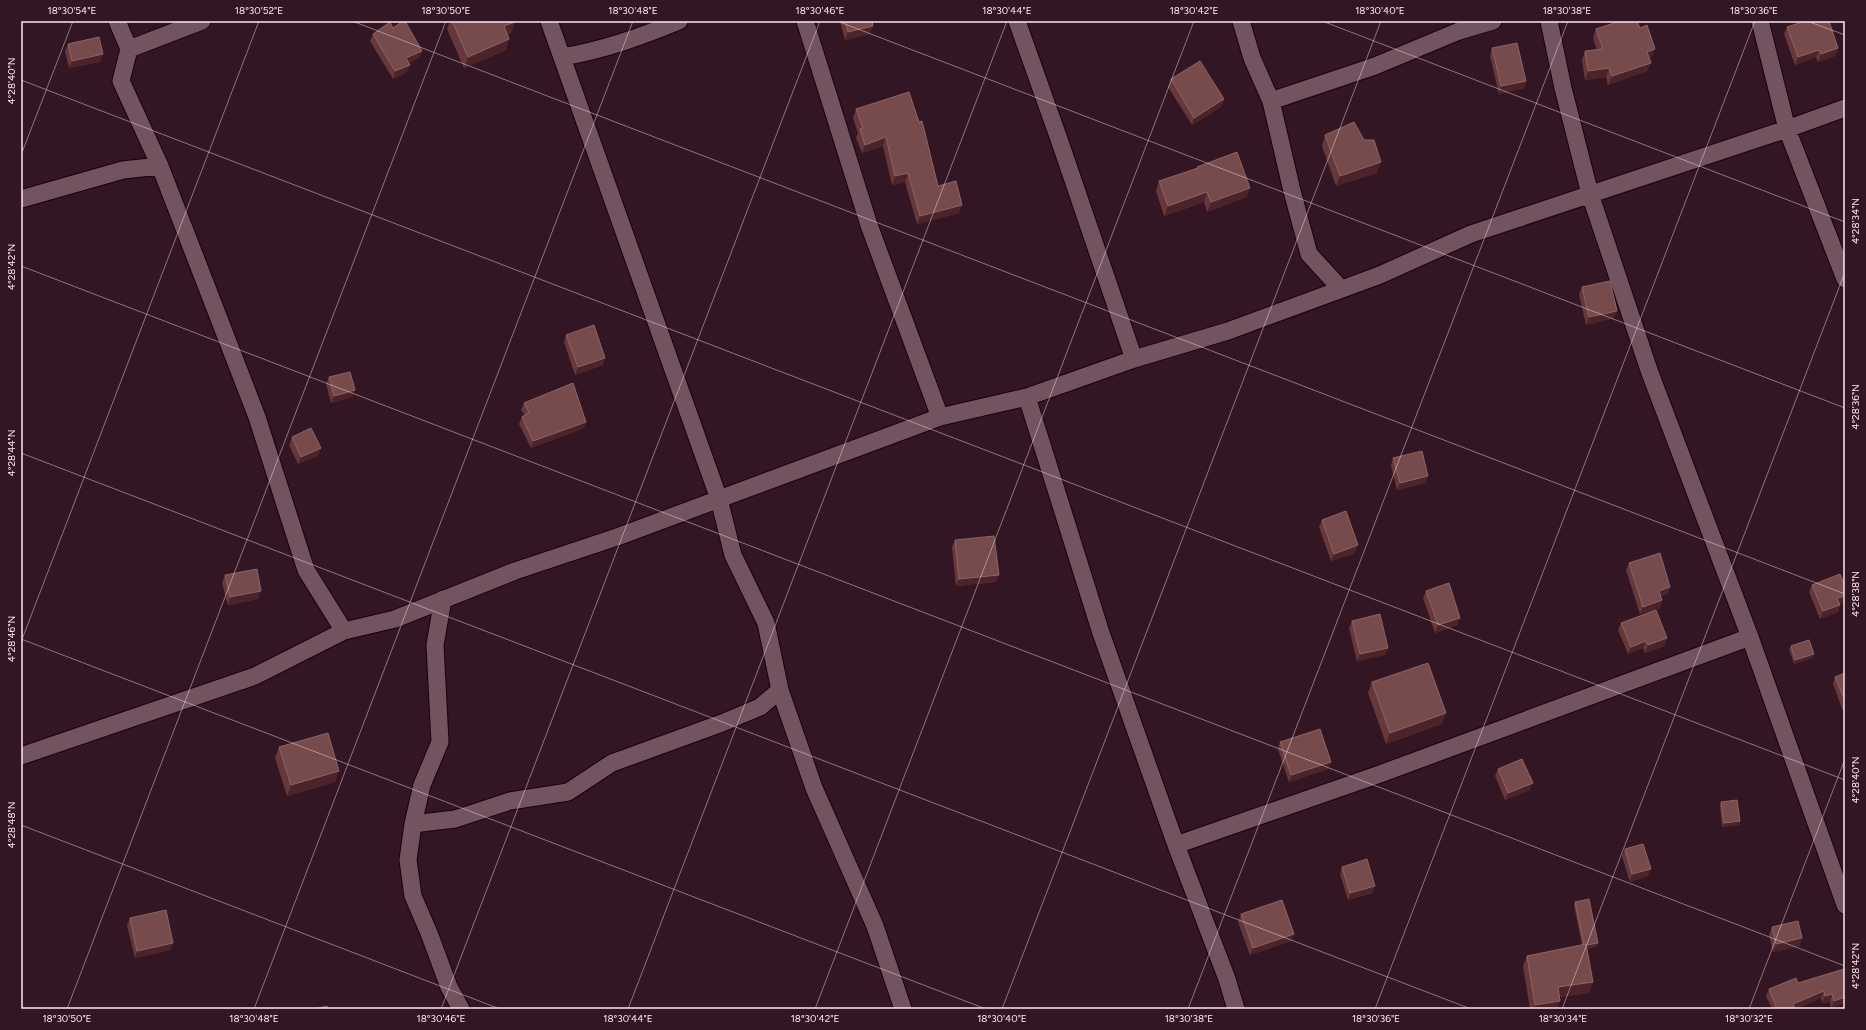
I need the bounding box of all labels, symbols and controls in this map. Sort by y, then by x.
text: 18°30'54"E [48,4,97,17]
text: 18°30'52"E [235,4,283,17]
text: 18°30'50"E [421,4,471,17]
text: 18°30'48"E [608,4,658,17]
text: 18°30'46"E [796,4,844,17]
text: 18°30'44"E [982,4,1032,17]
text: 18°30'42"E [1170,4,1218,17]
text: 18°30'40"E [1355,4,1405,17]
text: 18°30'38"E [1543,4,1591,17]
text: 18°30'36"E [1730,4,1778,17]
text: 4°28'40"N [5,57,18,105]
text: 4°28'34"N [1849,198,1862,244]
text: 4°28'42"N [5,244,18,290]
text: 4°28'36"N [1849,384,1862,430]
text: 4°28'44"N [5,430,18,477]
text: 4°28'38"N [1849,571,1862,617]
text: 4°28'46"N [5,616,18,662]
text: 4°28'40"N [1849,756,1862,804]
text: 4°28'48"N [5,802,18,848]
text: 4°28'42"N [1849,943,1862,989]
text: 18°30'50"E [42,1012,92,1025]
text: 18°30'48"E [229,1012,279,1025]
text: 18°30'46"E [417,1012,465,1025]
text: 18°30'44"E [603,1012,653,1025]
text: 18°30'42"E [791,1012,839,1025]
text: 18°30'40"E [977,1012,1027,1025]
text: 18°30'38"E [1165,1012,1213,1025]
text: 18°30'36"E [1352,1012,1400,1025]
text: 18°30'34"E [1539,1012,1587,1025]
text: 18°30'32"E [1725,1012,1773,1025]

